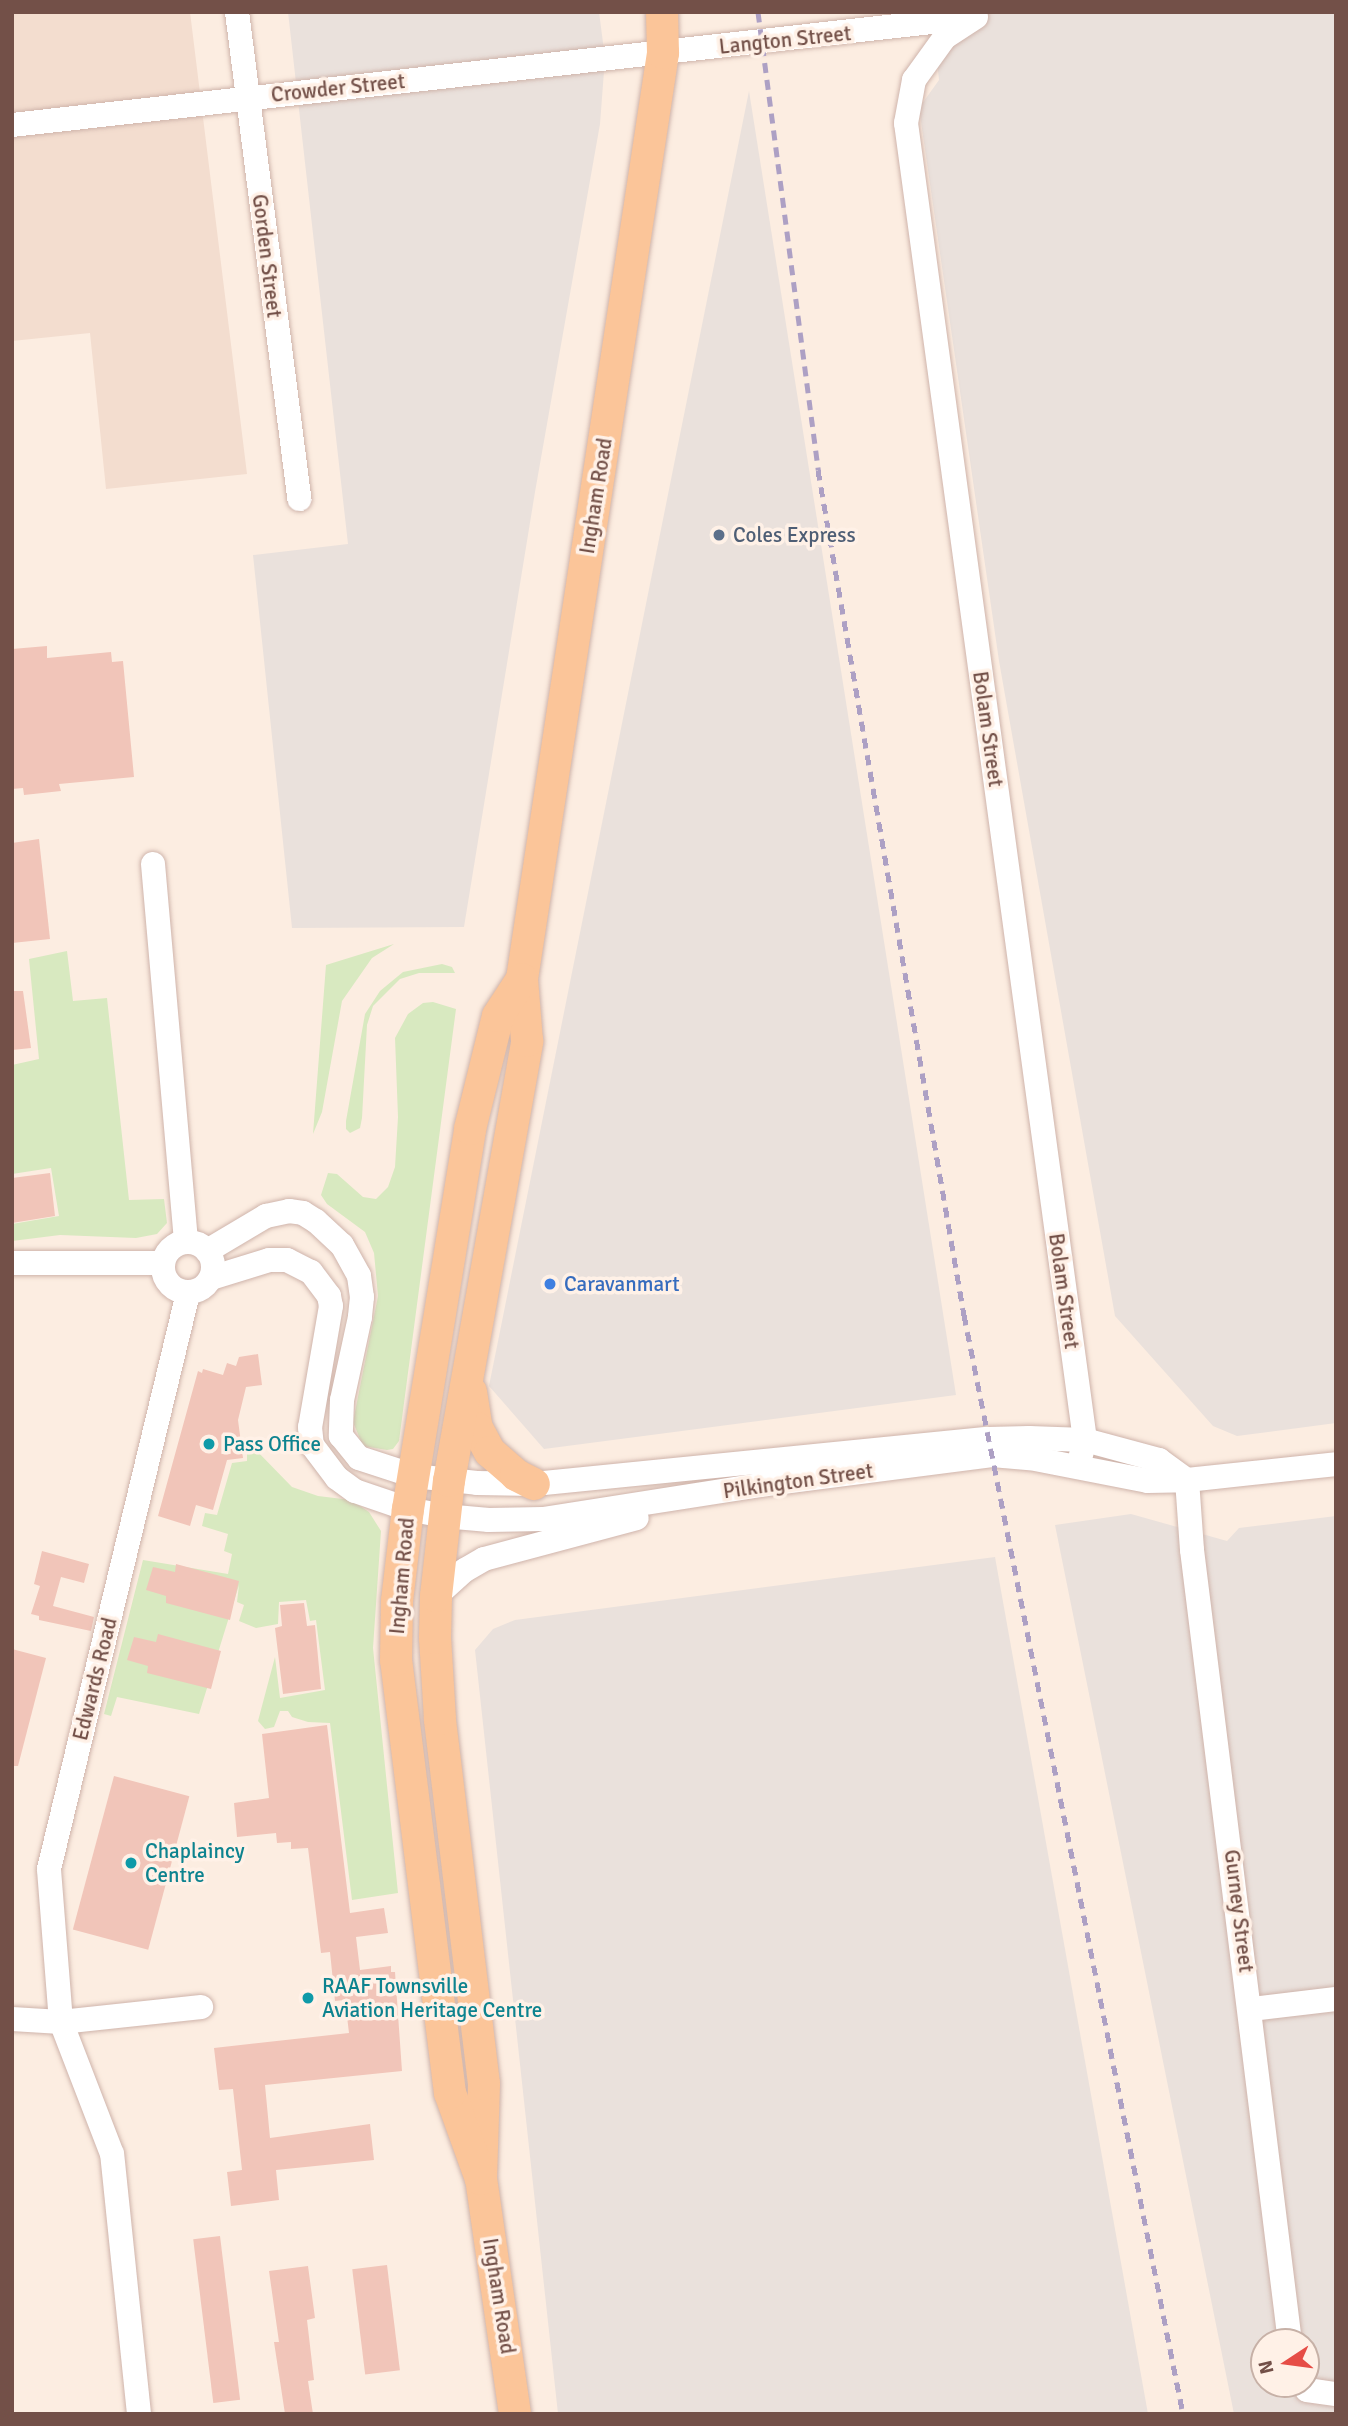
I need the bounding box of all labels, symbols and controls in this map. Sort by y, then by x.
street label: Langton Street [718,21,852,59]
street label: Crowder Street [270,68,406,108]
street label: Gorden Street [247,193,287,319]
street label: Ingham Road [574,436,618,556]
place label: Coles Express [733,522,856,548]
marker: Coles Express [711,527,727,543]
street label: Bolam Street [967,670,1009,788]
street label: Bolam Street [1043,1232,1085,1350]
place label: Caravanmart [564,1271,680,1297]
marker: Caravanmart [542,1276,558,1292]
place label: Pass Office [223,1431,321,1457]
marker: Pass Office [201,1436,217,1452]
street label: Pilkington Street [721,1458,875,1504]
street label: Ingham Road [384,1517,420,1635]
street label: Edwards Road [68,1615,122,1743]
place label: Chaplaincy Centre [145,1838,245,1888]
street label: Gurney Street [1219,1848,1259,1974]
marker: Chaplaincy Centre [123,1855,139,1871]
place label: RAAF Townsville Aviation Heritage Centre [322,1973,542,2023]
marker: RAAF Townsville Aviation Heritage Centre [300,1990,316,2006]
street label: Ingham Road [477,2236,521,2356]
north arrow [1250,2328,1320,2398]
text: N [1253,2358,1280,2376]

